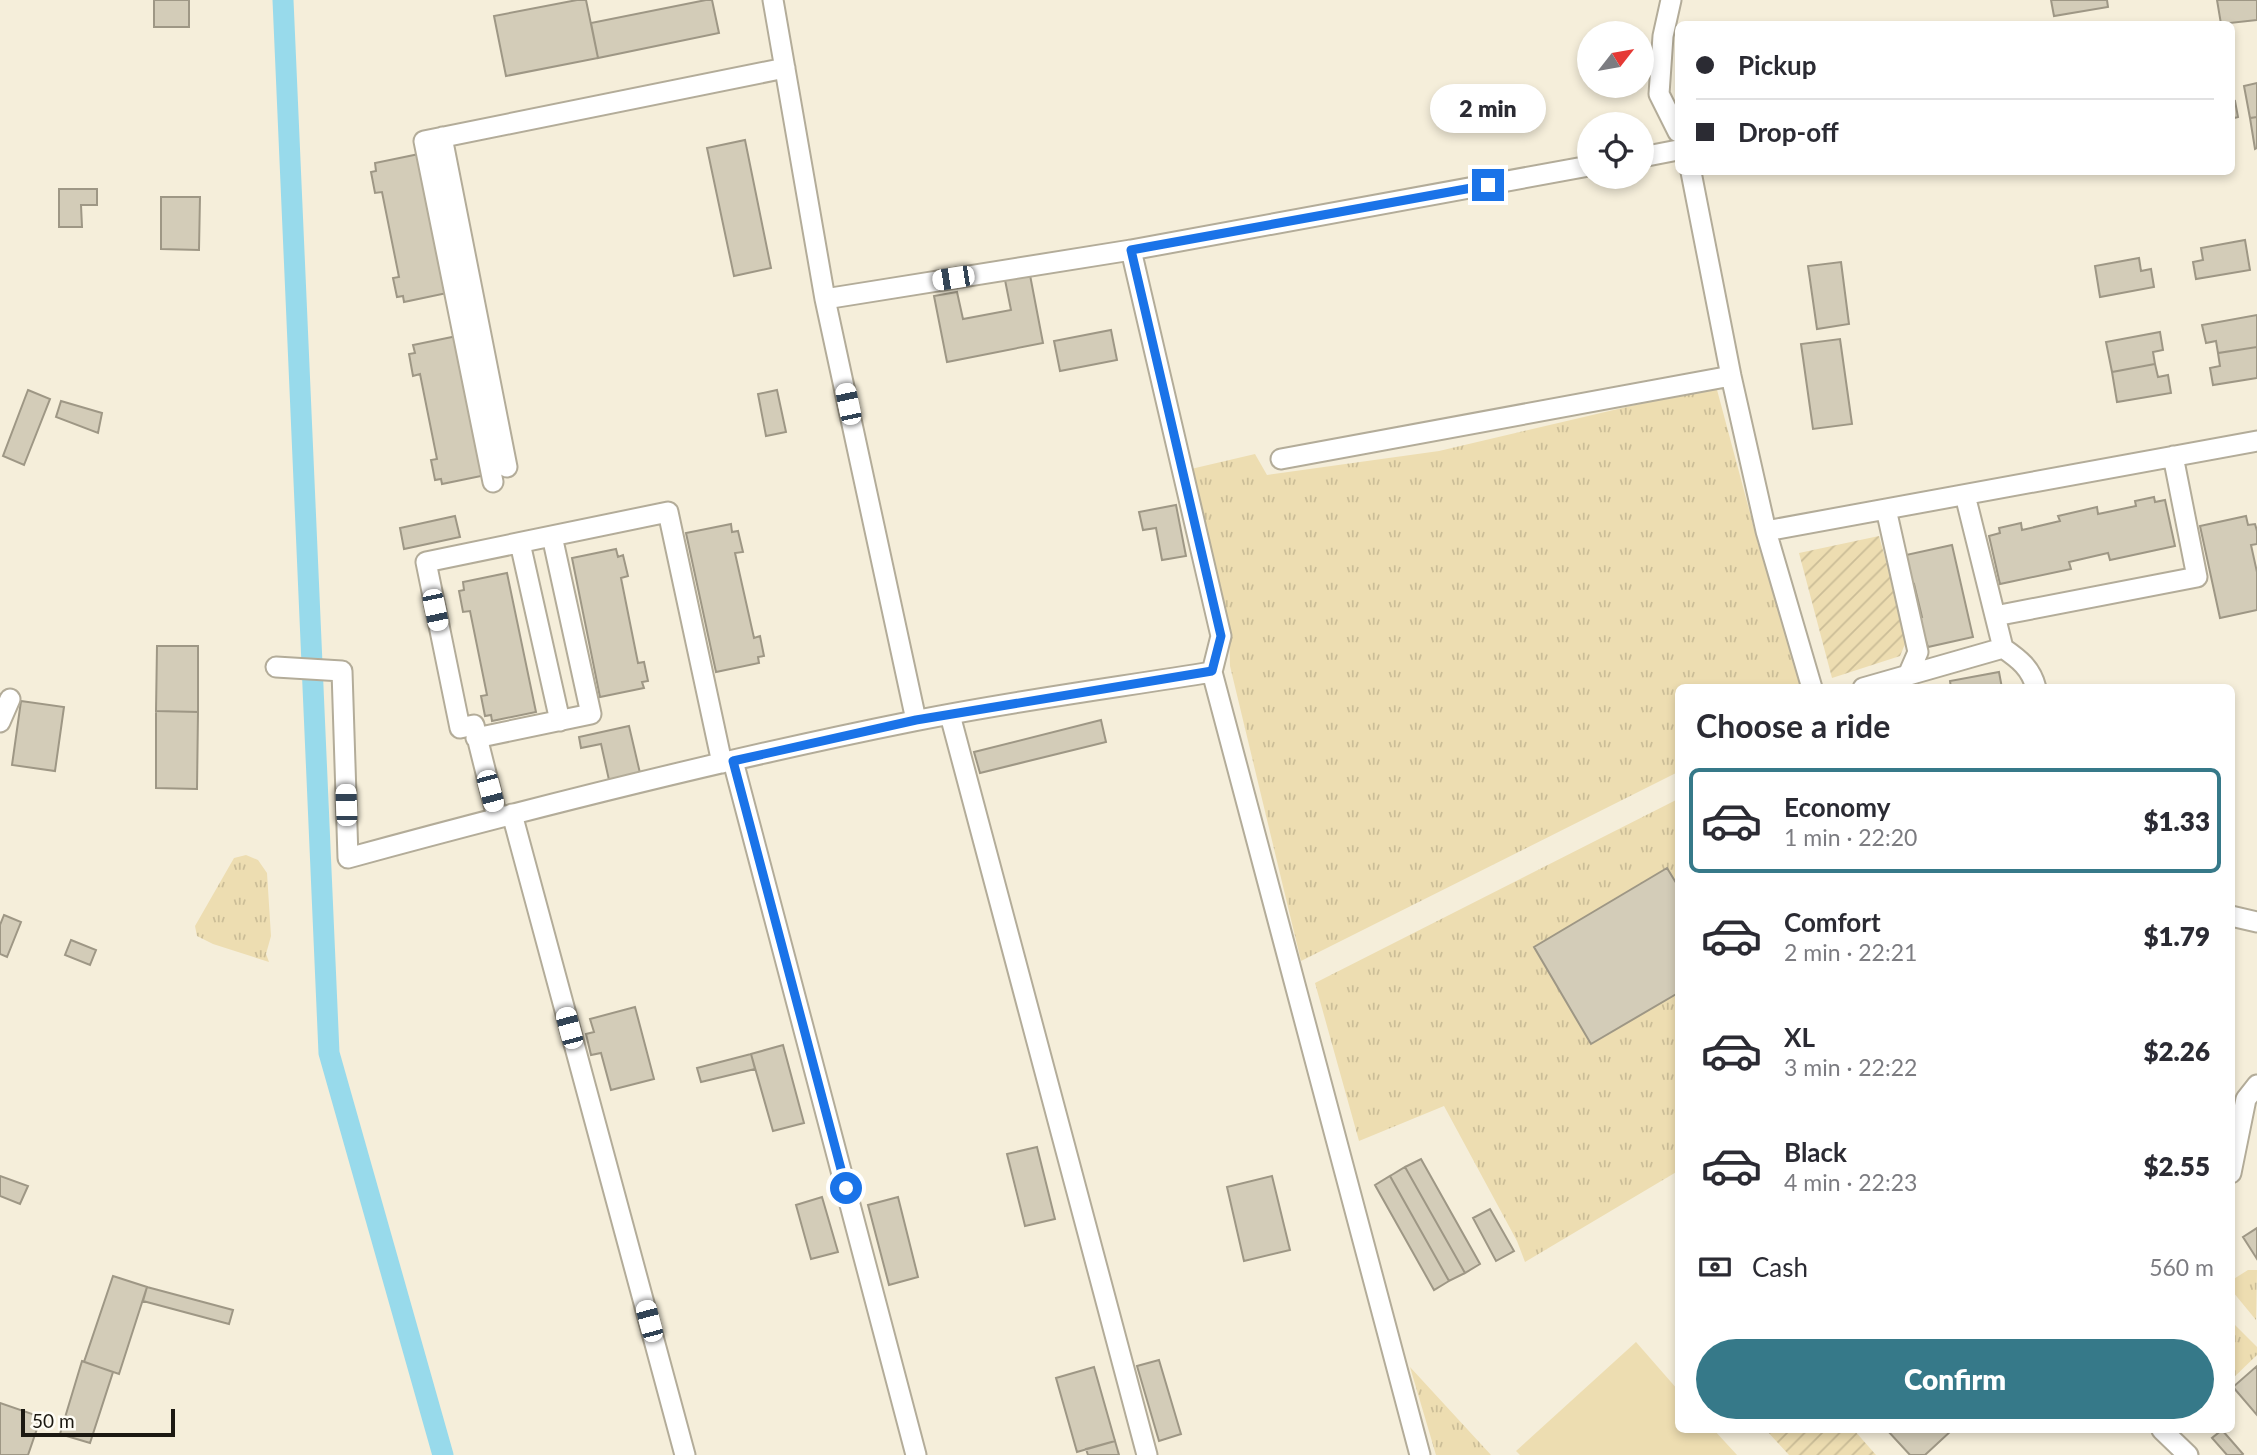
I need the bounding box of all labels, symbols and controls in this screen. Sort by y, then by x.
north arrow [1577,21,1654,98]
map controls [1577,21,1654,189]
text: Pickup [1738,49,1817,81]
callout: 2 min [1430,83,1546,132]
text: 2 min [1459,94,1517,122]
button: locate [1577,112,1654,189]
text: Drop-off [1738,116,1839,148]
route end [1472,169,1504,201]
car [931,264,976,292]
car [834,381,863,427]
car [421,587,450,633]
text: Choose a ride [1696,706,1890,745]
car [475,768,506,814]
car [335,784,358,826]
icon: car [1700,789,1763,852]
text: Economy [1784,791,1890,823]
text: $1.33 [2143,805,2210,837]
text: 1 min · 22:20 [1784,823,1917,851]
icon: car [1700,904,1763,967]
text: Comfort [1784,906,1881,938]
text: $1.79 [2143,920,2210,952]
text: 2 min · 22:21 [1784,938,1917,966]
car [554,1005,585,1051]
icon: car [1700,1019,1763,1082]
text: XL [1784,1021,1815,1053]
text: $2.26 [2143,1035,2210,1067]
text: 3 min · 22:22 [1784,1053,1917,1081]
icon: car [1700,1134,1763,1197]
text: Black [1784,1136,1847,1168]
text: $2.55 [2143,1150,2210,1182]
text: 4 min · 22:23 [1784,1168,1917,1196]
route start [830,1172,862,1204]
icon: cash [1696,1248,1734,1286]
text: Cash [1752,1251,1808,1283]
text: 560 m [2149,1253,2214,1281]
car [634,1298,665,1344]
button: Confirm [1696,1339,2214,1419]
scale bar [21,1406,175,1438]
text: 50 m [32,1409,75,1432]

